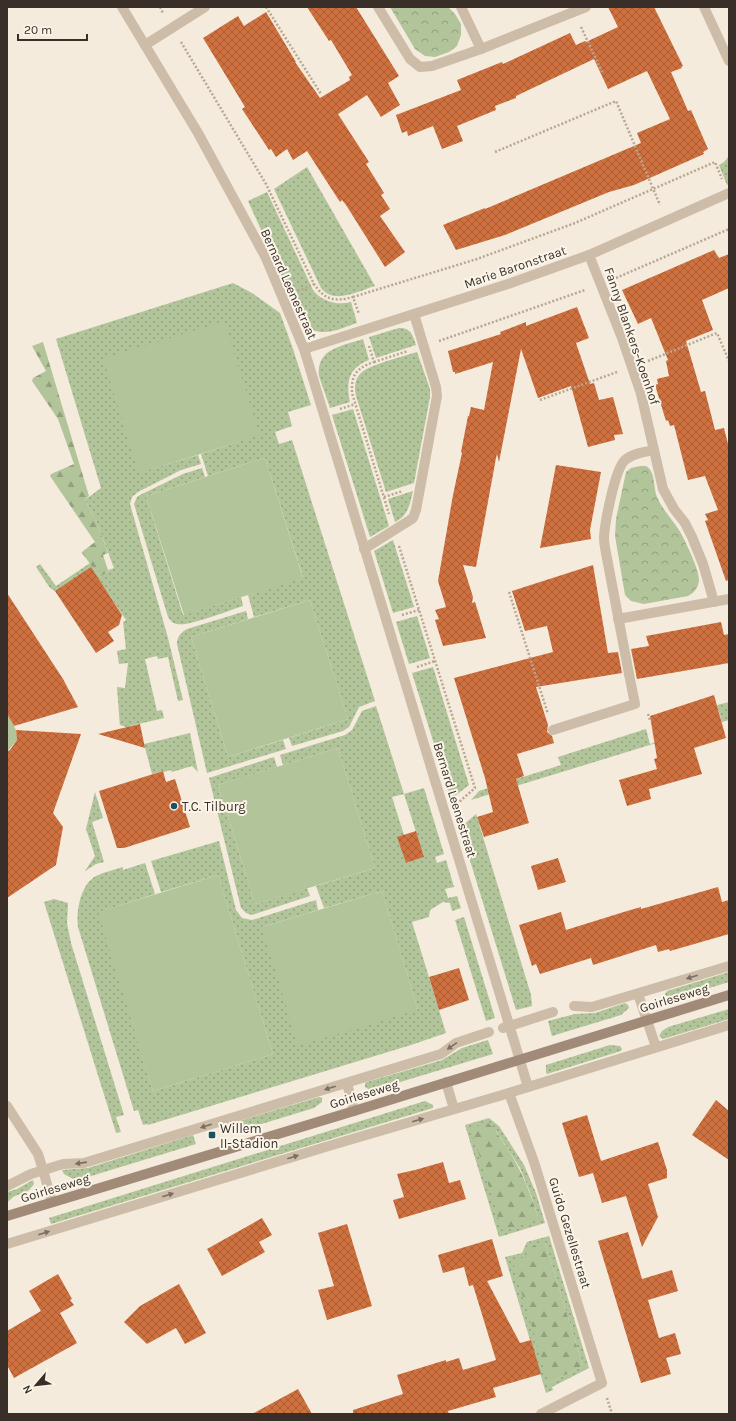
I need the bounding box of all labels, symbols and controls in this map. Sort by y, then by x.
scale bar [18,16,87,42]
text: 20 m [24,23,52,37]
street label: Bernard Leenestraat [258,226,320,342]
street label: Marie Baronstraat [462,242,568,292]
street label: Fanny Blankers-Koenhof [601,265,663,407]
street label: Bernard Leenestraat [430,741,480,859]
place label: T.C. Tilburg [182,799,246,814]
marker: T.C. Tilburg [169,801,179,811]
one-way arrow [685,974,697,980]
street label: Goirleseweg [638,980,711,1016]
one-way arrow [447,1042,458,1050]
street label: Goirleseweg [328,1076,401,1112]
one-way arrow [324,1085,336,1091]
one-way arrow [412,1117,424,1123]
place label: Willem II-Stadion [220,1121,278,1151]
one-way arrow [199,1123,211,1129]
marker: Willem II-Stadion [207,1130,217,1140]
one-way arrow [287,1154,299,1160]
one-way arrow [75,1160,87,1166]
street label: Goirleseweg [19,1170,92,1206]
street label: Guido Gezellestraat [546,1176,594,1291]
one-way arrow [163,1191,175,1197]
one-way arrow [39,1230,51,1236]
north arrow [16,1365,56,1405]
text: N [20,1383,35,1396]

